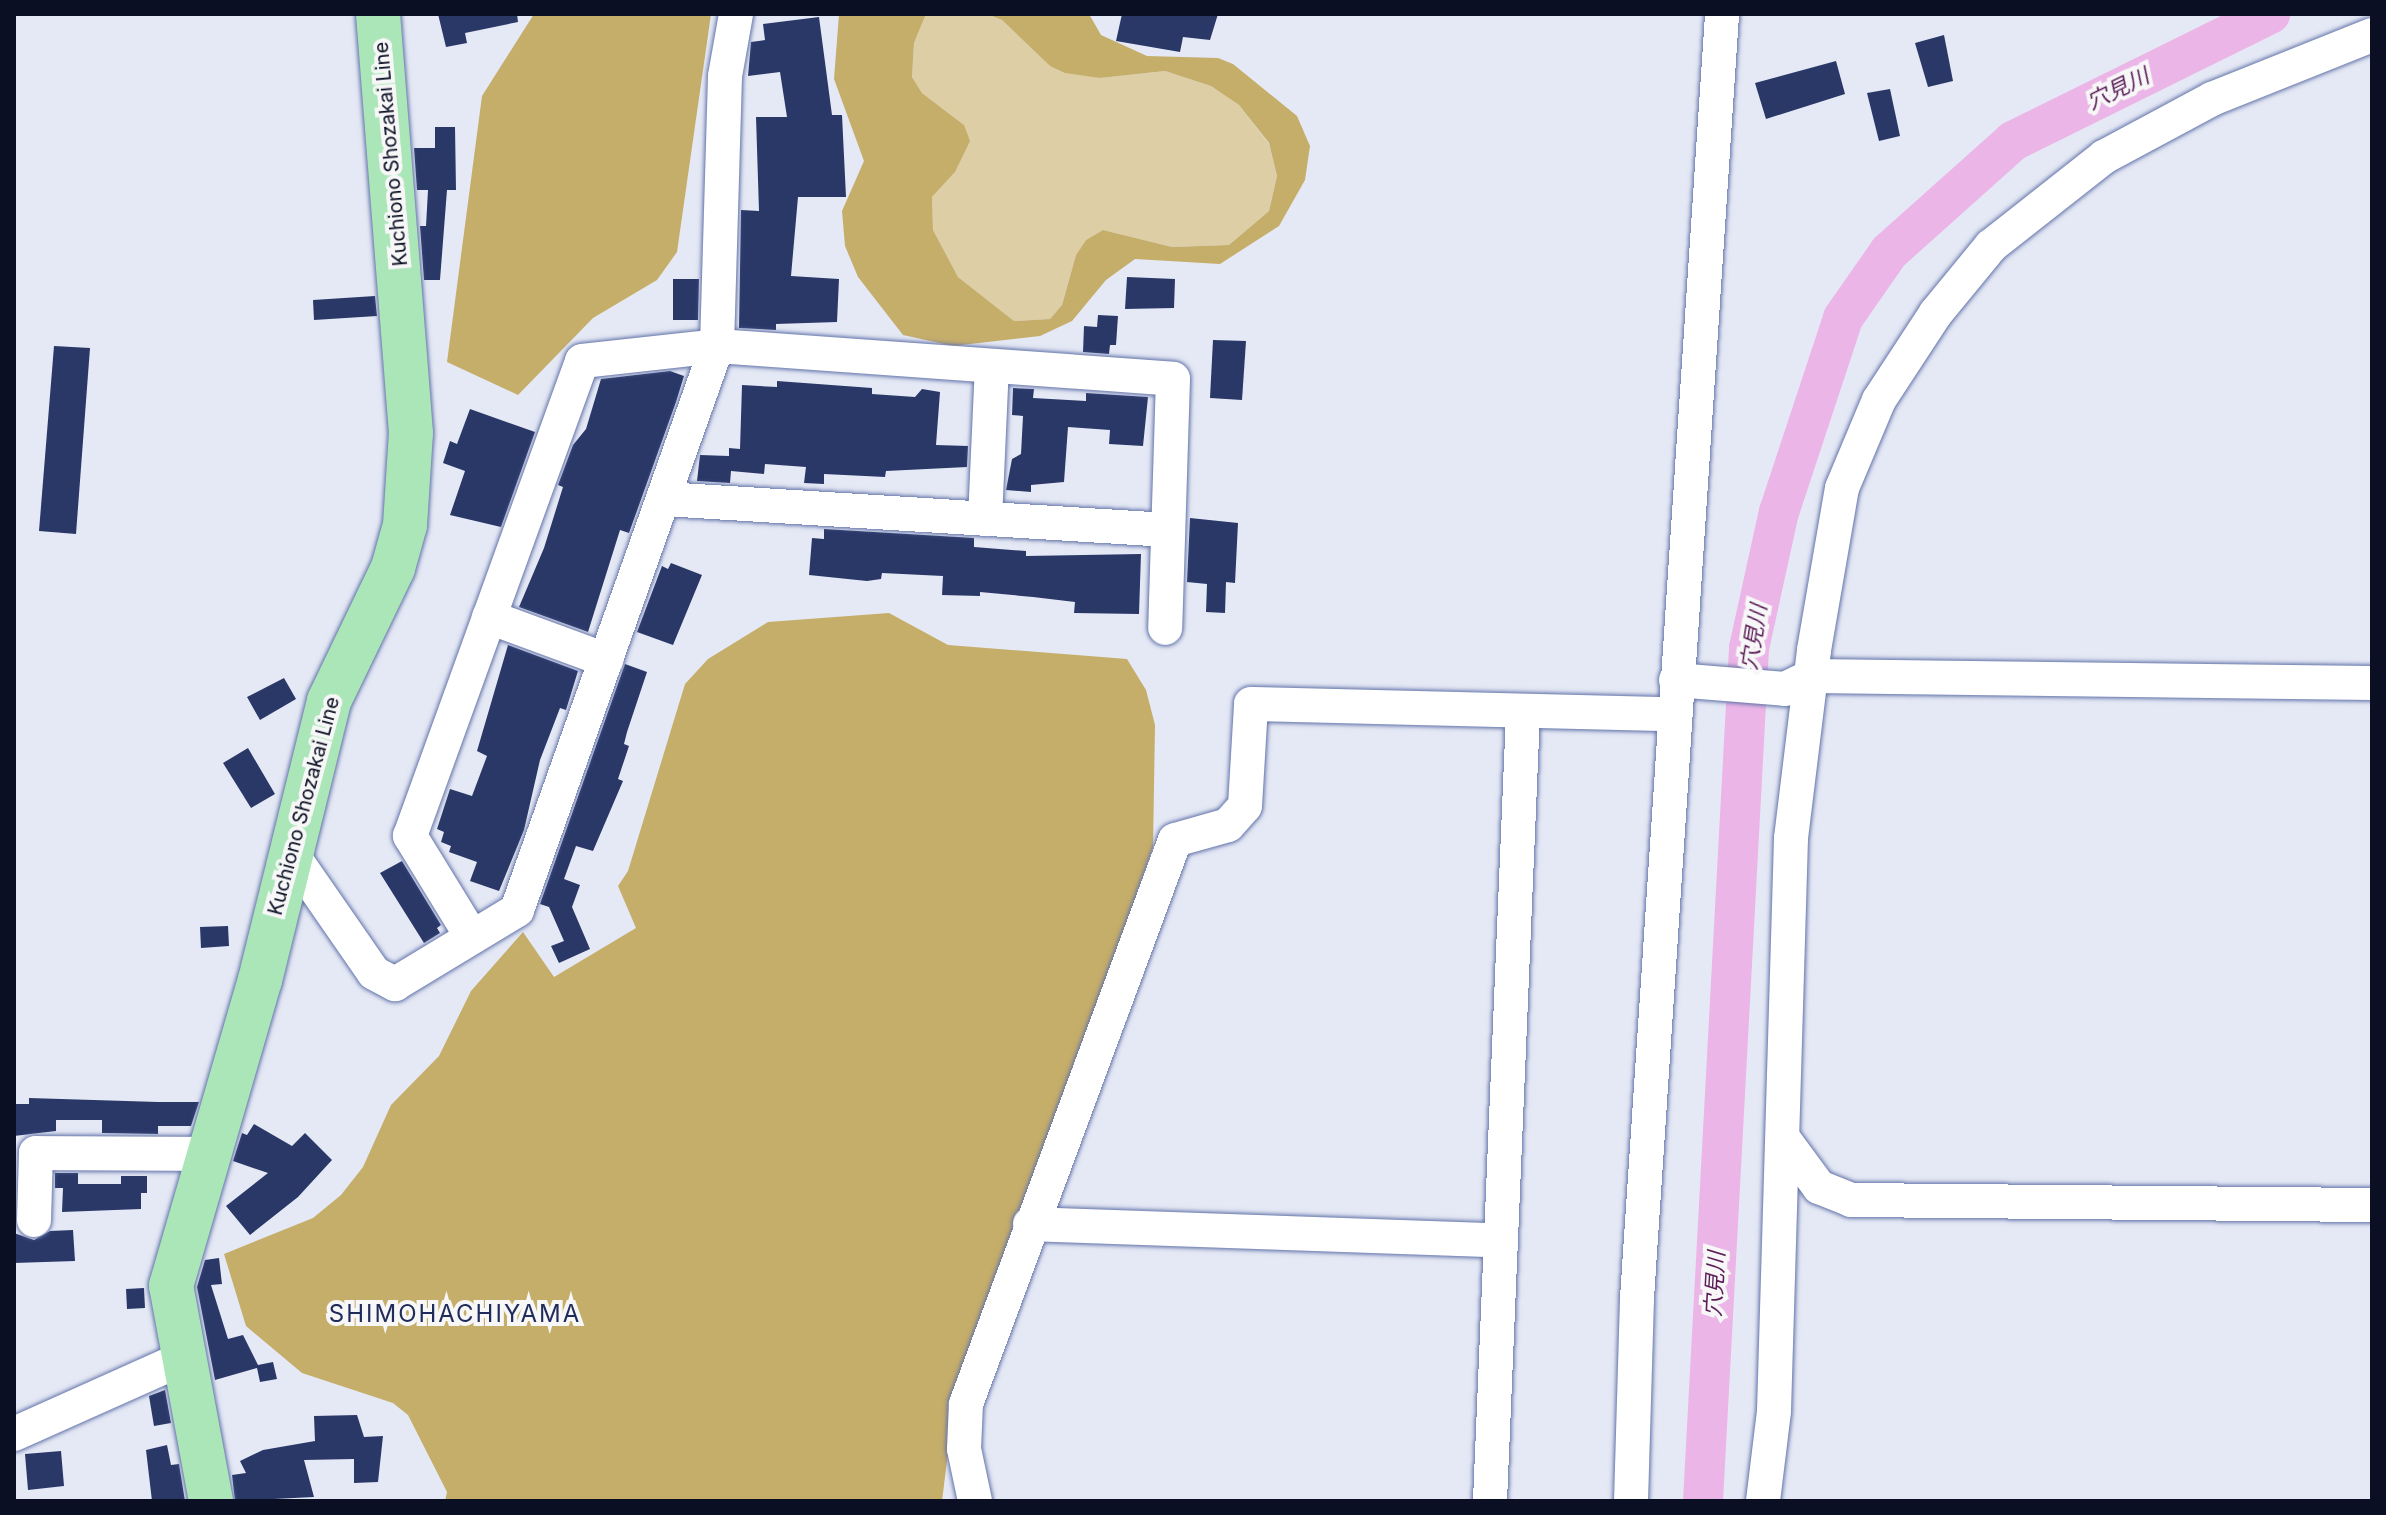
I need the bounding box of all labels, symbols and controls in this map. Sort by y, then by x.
street label: Kuchiono Shozakai Line [369,41,413,267]
water label: 穴見川 [2083,63,2153,115]
water label: 穴見川 [1736,602,1772,672]
street label: Kuchiono Shozakai Line [263,694,345,918]
water label: 穴見川 [1700,1250,1730,1318]
district label: SHIMOHACHIYAMA [329,1300,581,1328]

